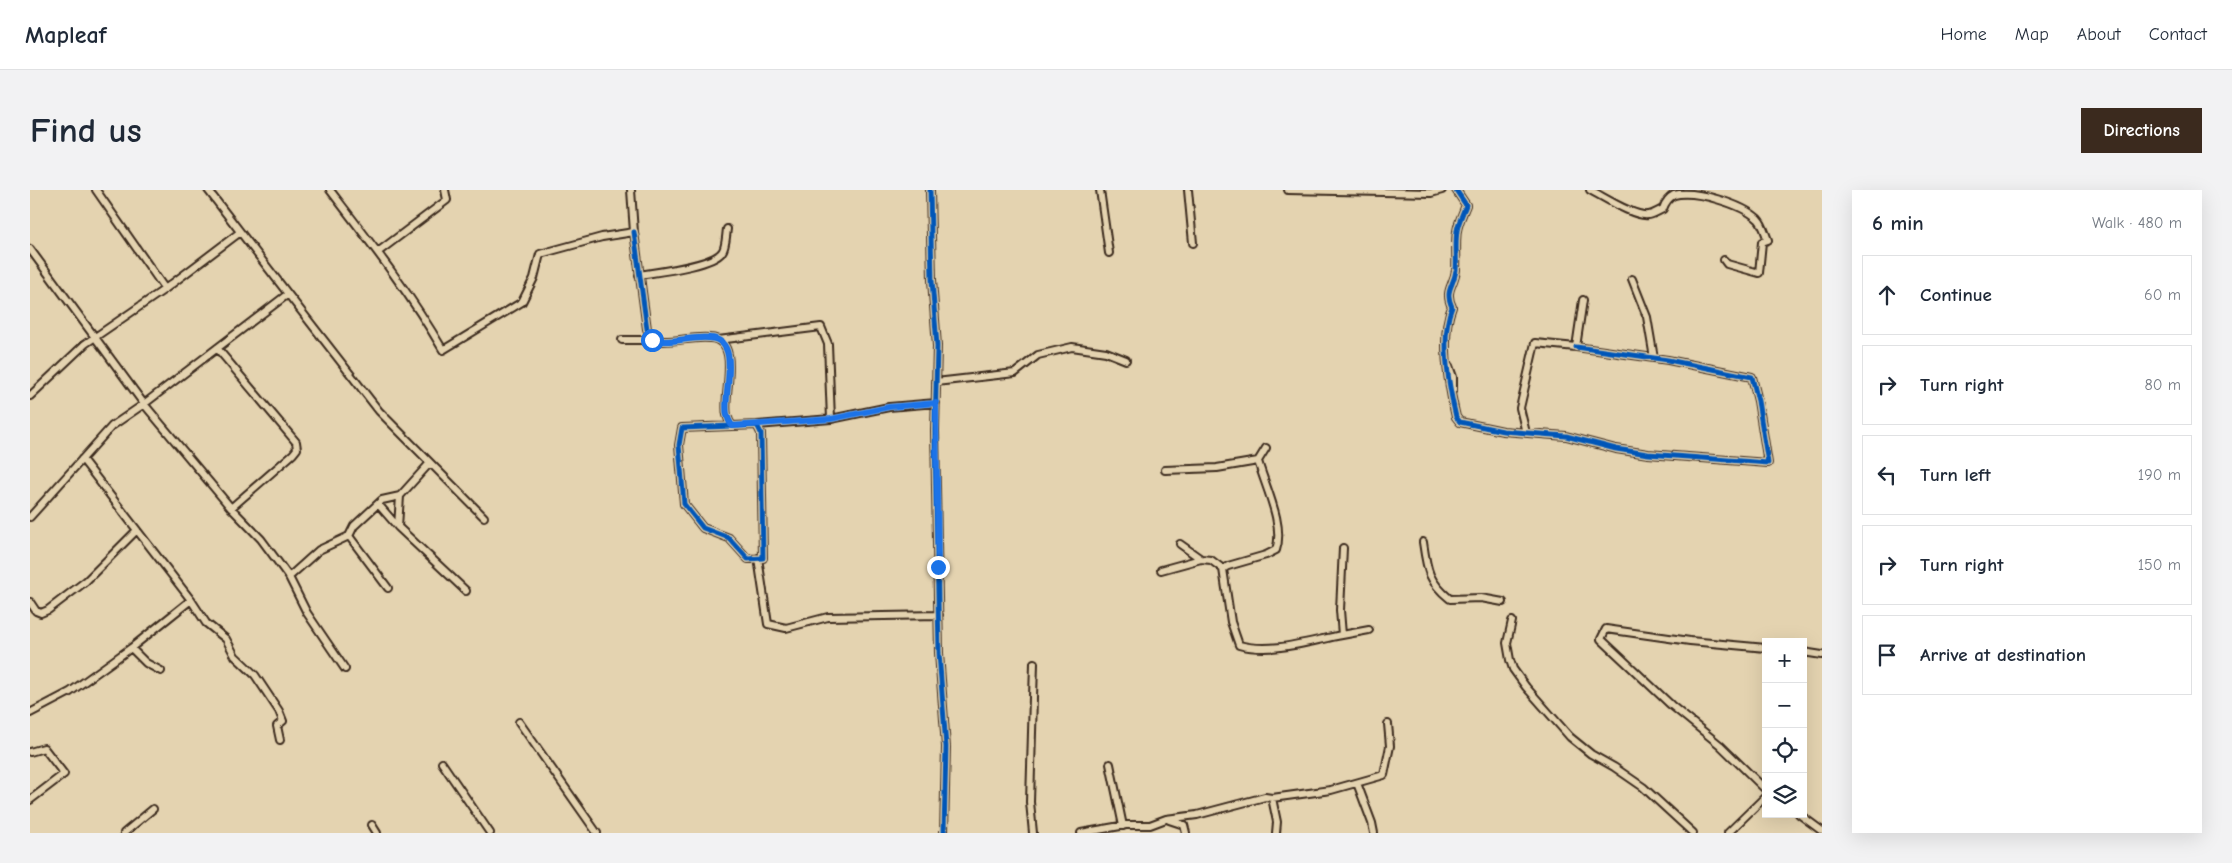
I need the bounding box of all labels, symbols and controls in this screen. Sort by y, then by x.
text: Mapleaf [25,21,106,49]
text: Home [1940,24,1987,45]
text: Map [2015,24,2049,45]
text: About [2077,24,2121,45]
text: Contact [2149,24,2207,45]
button: Directions [2081,108,2202,153]
text: Find us [30,110,142,151]
text: 6 min [1872,211,1924,235]
text: Walk · 480 m [2092,214,2182,232]
icon: ahead [1873,281,1901,309]
text: Continue [1920,284,1992,306]
text: 60 m [2144,286,2181,304]
route start [641,329,664,352]
icon: right [1873,371,1901,399]
text: Turn right [1920,374,2004,396]
text: 80 m [2144,376,2181,394]
icon: left [1873,461,1901,489]
text: Turn left [1920,464,1991,486]
text: 190 m [2138,466,2181,484]
icon: right [1873,551,1901,579]
text: Turn right [1920,554,2004,576]
route end [927,556,950,579]
text: 150 m [2138,556,2181,574]
map controls [1762,638,1807,818]
button: + [1762,638,1807,683]
icon: arrive [1873,641,1901,669]
text: Arrive at destination [1920,644,2086,666]
button: − [1762,683,1807,728]
button: locate [1762,728,1807,773]
button: layers [1762,773,1807,818]

